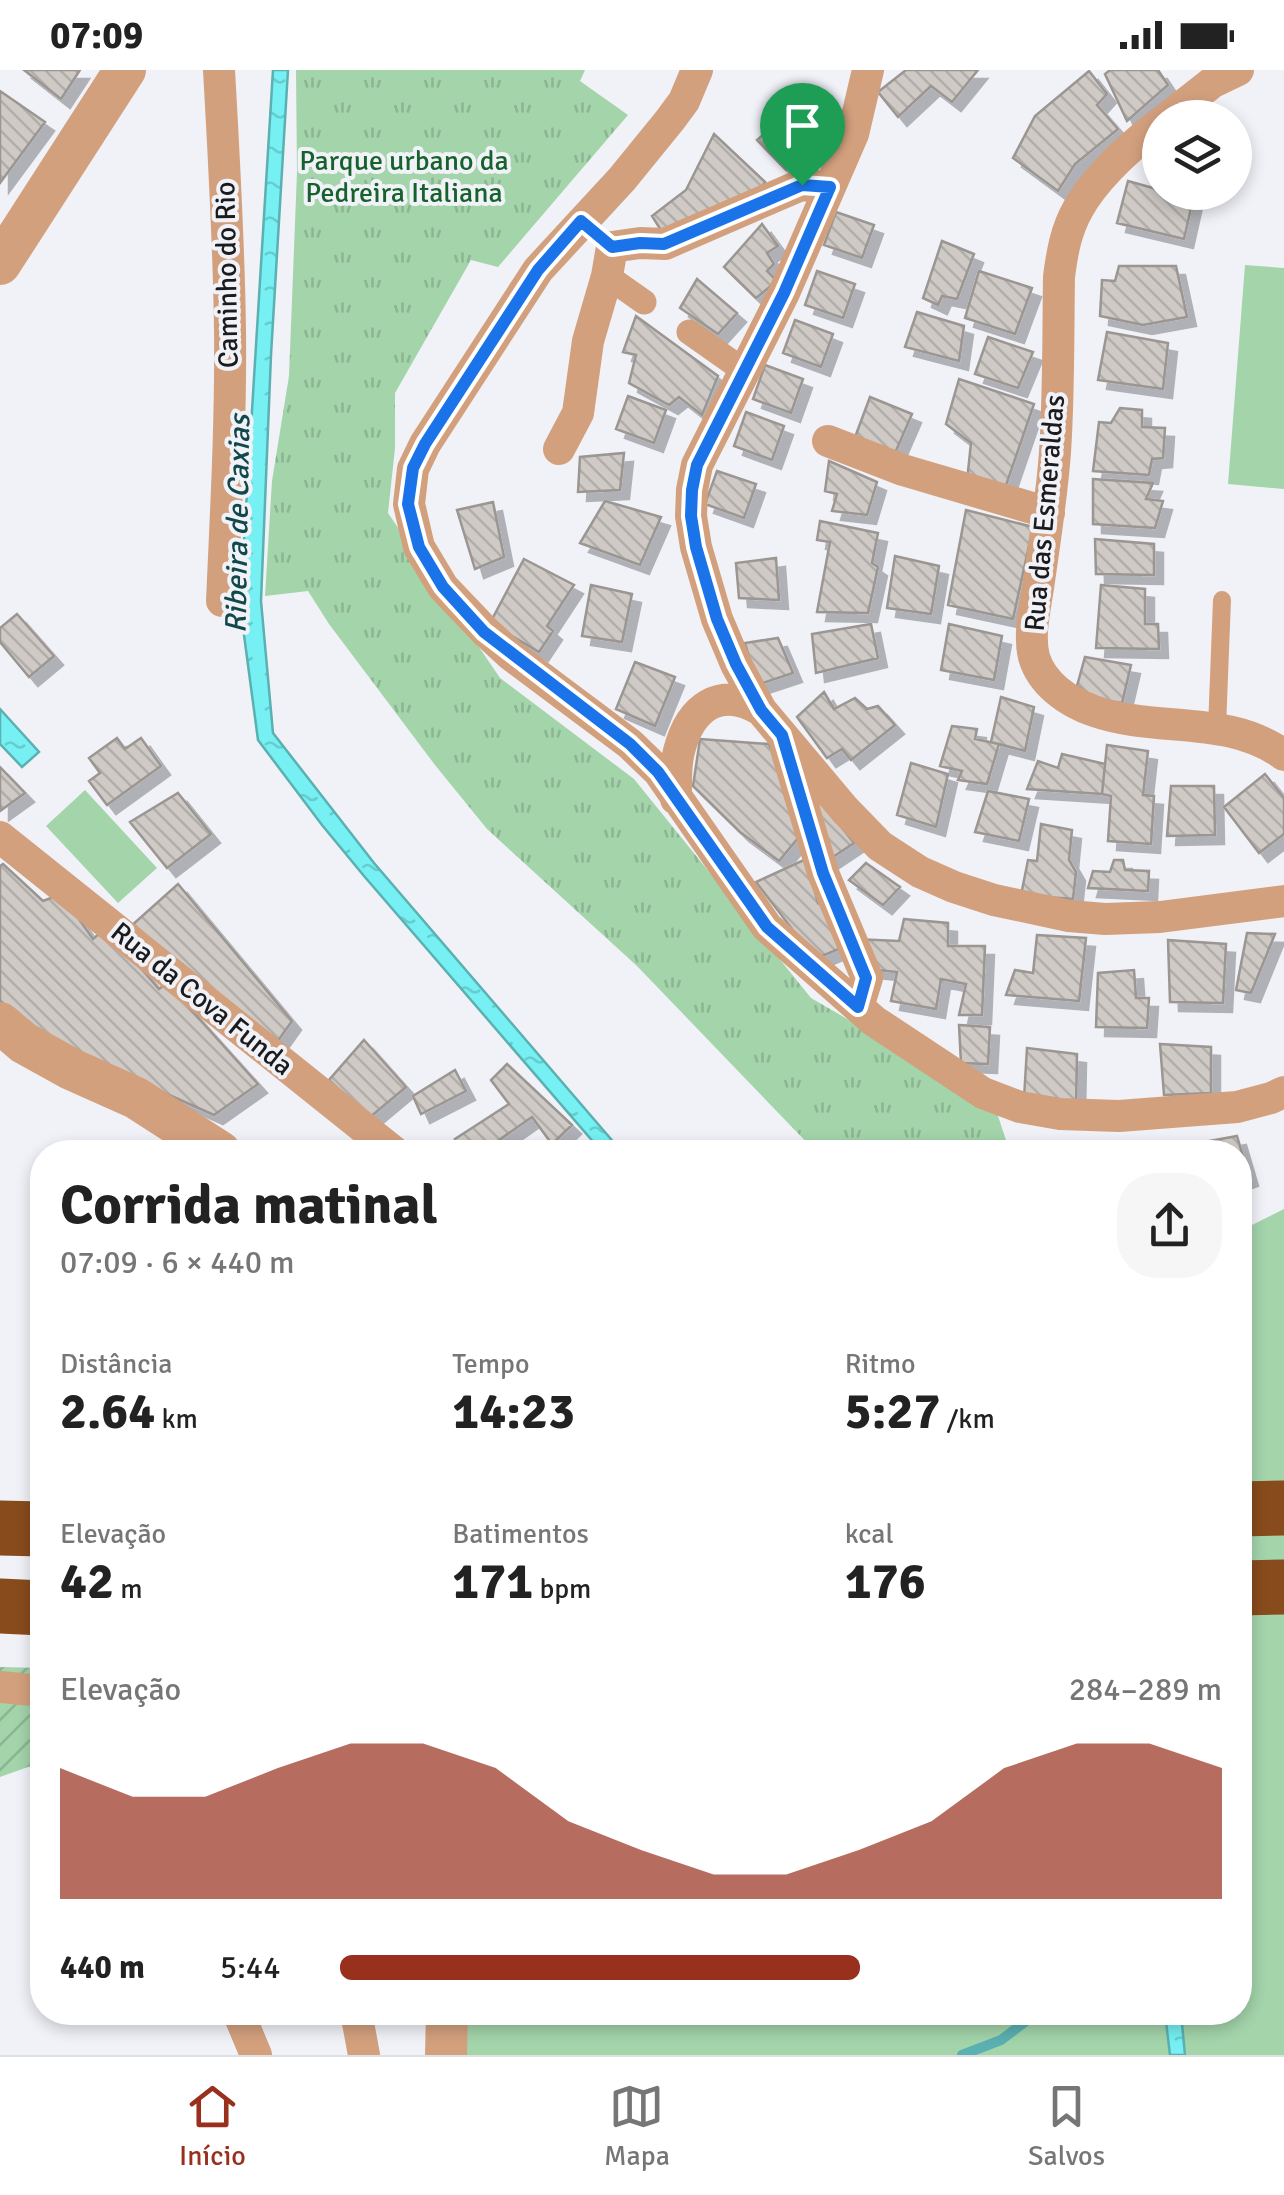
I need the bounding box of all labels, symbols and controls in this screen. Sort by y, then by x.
text: 07:09 [50,12,143,59]
pin [760,83,845,186]
icon: arrive [775,98,830,153]
map controls [1142,100,1252,210]
button: layers [1142,100,1252,210]
park label: Parque urbano da Pedreira Italiana [299,144,509,210]
street label: Caminho do Rio [208,181,246,369]
street label: Rua das Esmeraldas [1018,393,1072,633]
water label: Ribeira de Caxias [218,411,258,634]
street label: Rua da Cova Funda [104,915,300,1083]
text: Corrida matinal [60,1171,438,1239]
button: share [1117,1173,1222,1278]
text: 07:09 · 6 × 440 m [60,1243,295,1282]
text: Distância [60,1347,173,1381]
text: Tempo [452,1347,530,1381]
text: Ritmo [845,1347,916,1381]
text: 2.64 [60,1381,155,1443]
text: 14:23 [452,1381,575,1443]
text: 5:27 [845,1381,940,1443]
text: km [155,1402,198,1436]
text: /km [940,1402,995,1436]
text: Elevação [60,1517,166,1551]
text: Batimentos [452,1517,589,1551]
text: kcal [845,1517,894,1551]
text: 42 [60,1551,114,1613]
text: 171 [452,1551,533,1613]
text: 176 [845,1551,926,1613]
text: m [114,1572,143,1606]
text: bpm [533,1572,591,1606]
text: Elevação [60,1670,181,1709]
text: 284–289 m [1069,1670,1222,1709]
text: 440 m [60,1948,145,1987]
text: 5:44 [220,1948,280,1987]
tab: Início [179,2079,246,2173]
tab: Mapa [604,2079,670,2173]
tab: Salvos [1028,2079,1105,2173]

